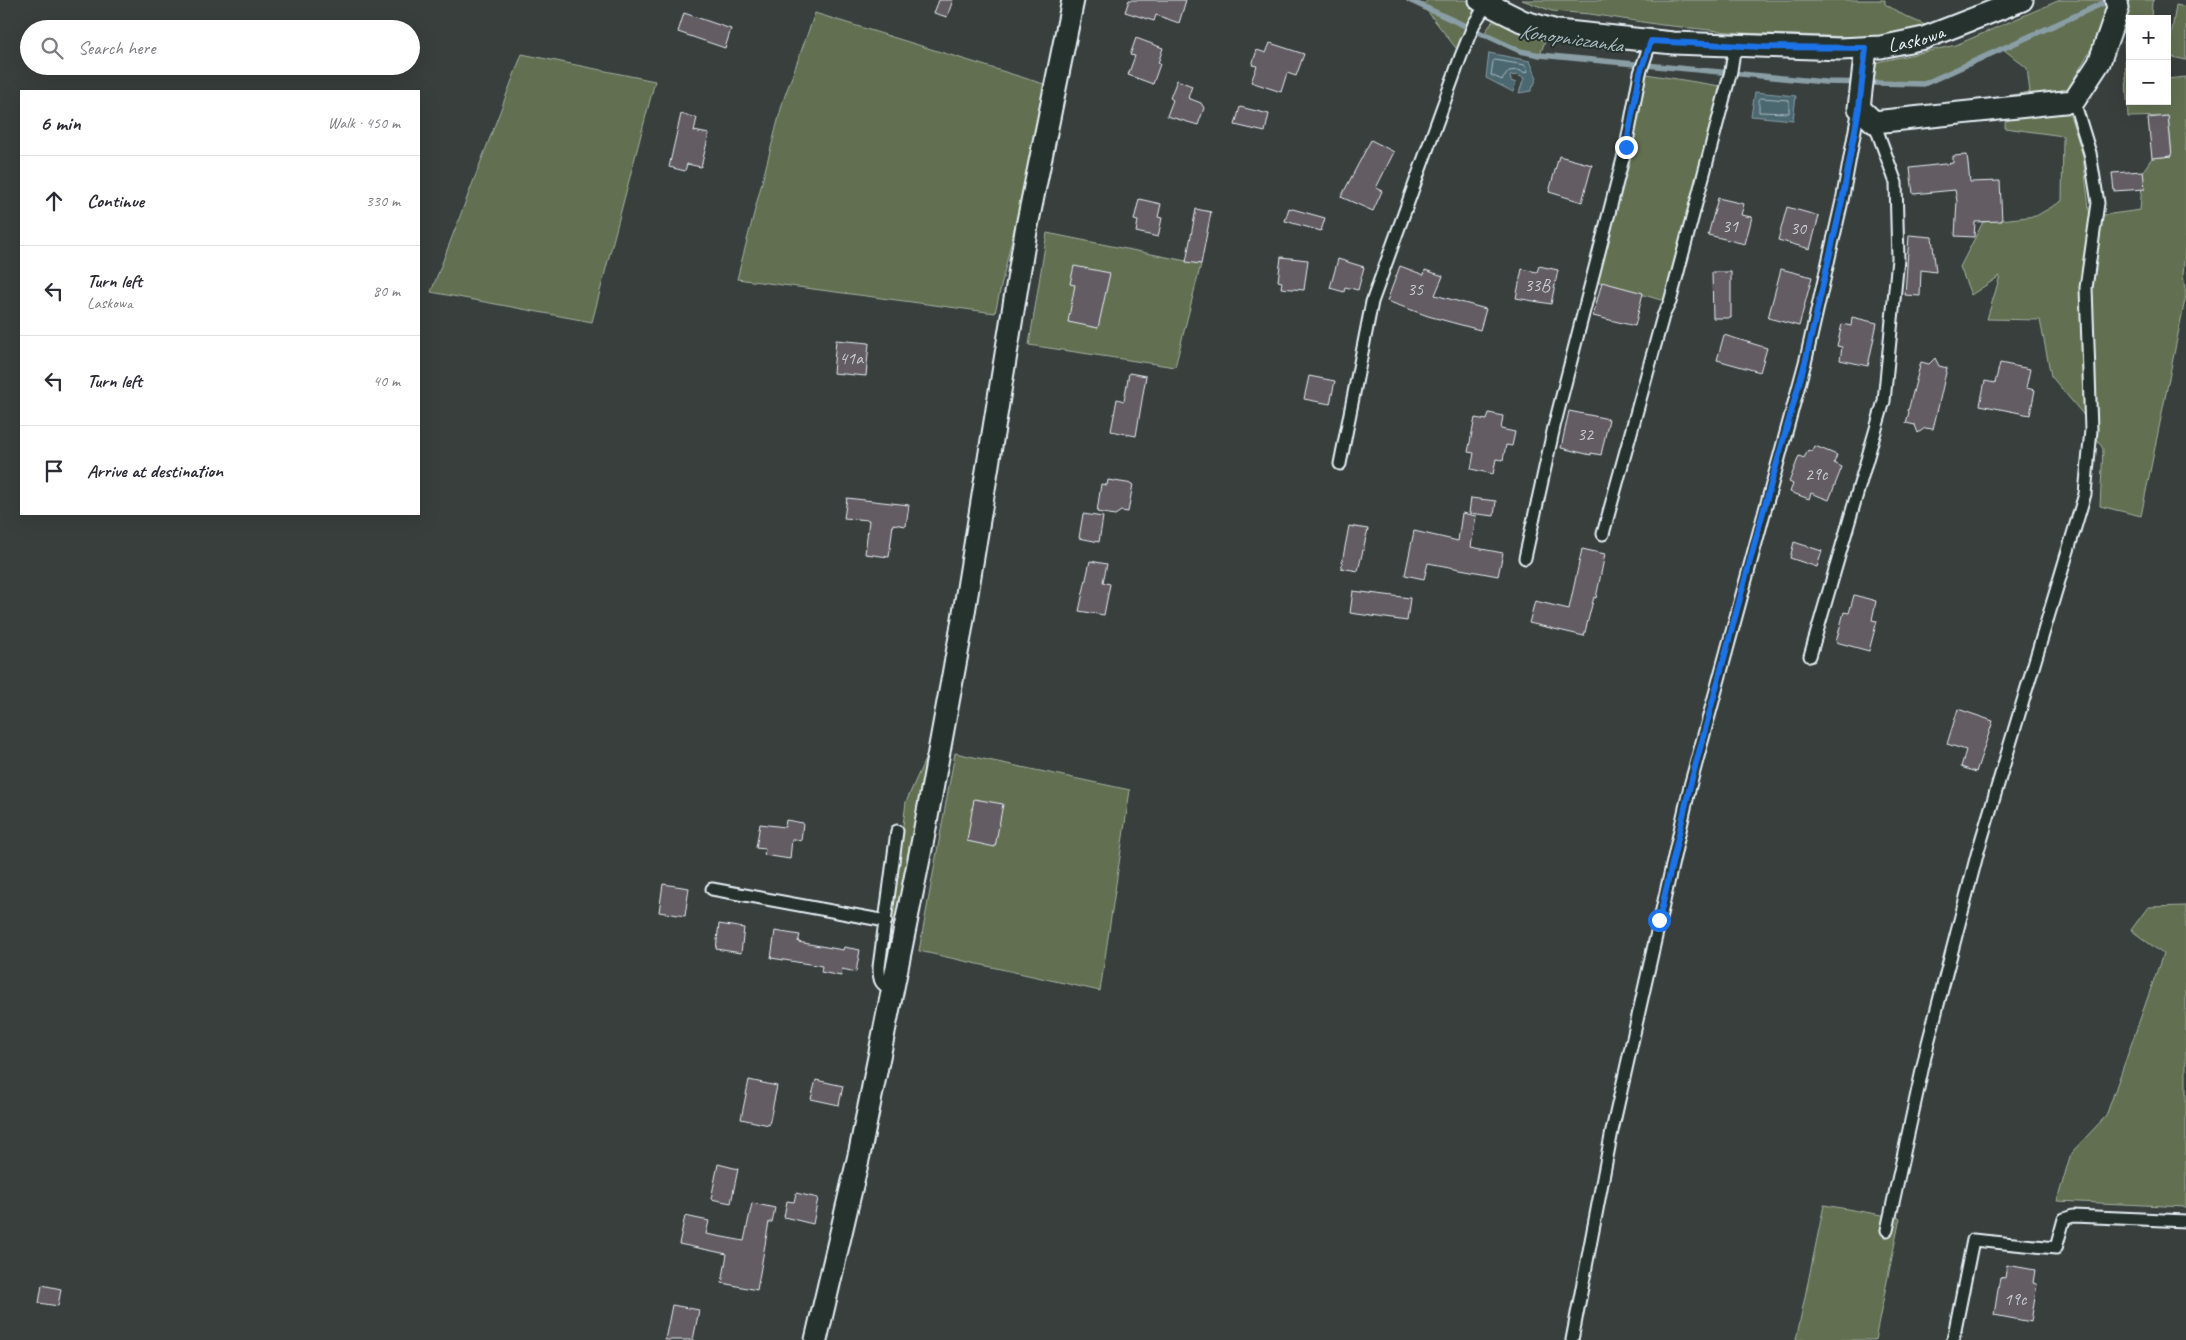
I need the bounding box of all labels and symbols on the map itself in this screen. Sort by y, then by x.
water label: Konopniczanka [1518,18,1627,58]
street label: Laskowa [1886,18,1949,58]
route end [1615,136,1638,159]
house number: 31 [1722,215,1739,237]
house number: 30 [1790,217,1808,239]
house number: 33B [1524,274,1551,296]
house number: 35 [1407,278,1424,300]
house number: 41a [839,347,864,369]
house number: 32 [1577,423,1595,445]
house number: 29c [1805,463,1829,485]
route start [1648,909,1671,932]
house number: 19c [2004,1288,2028,1310]

